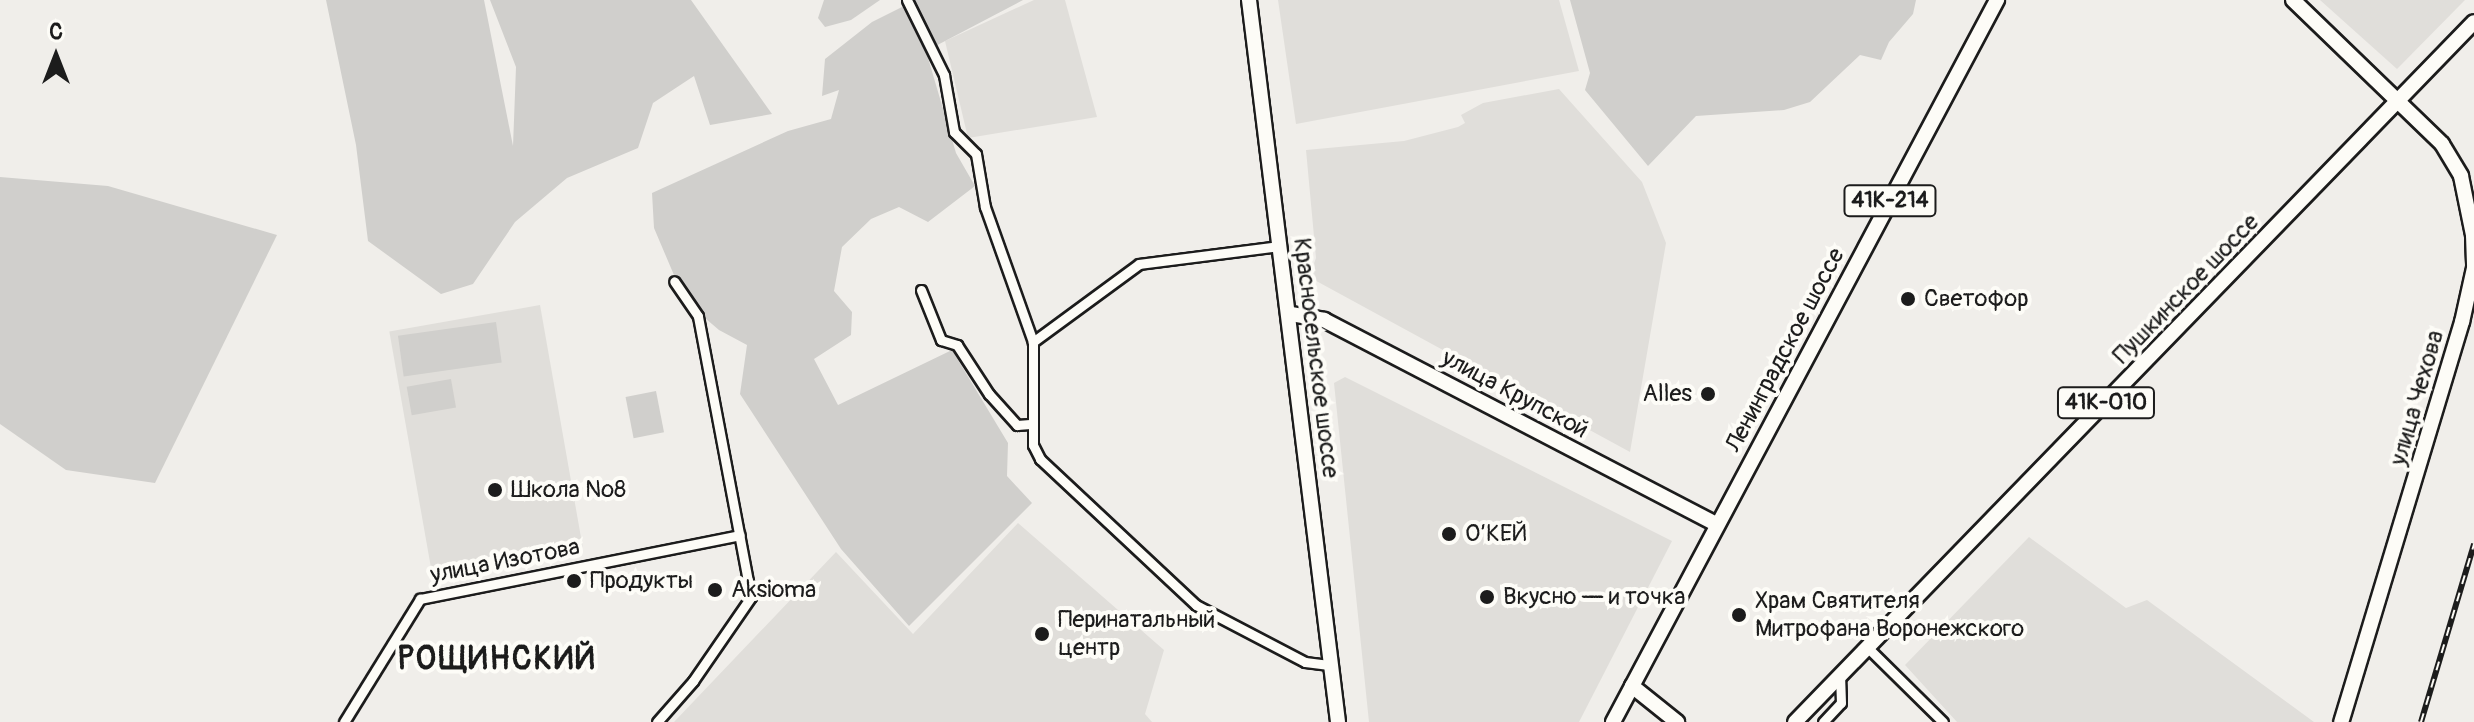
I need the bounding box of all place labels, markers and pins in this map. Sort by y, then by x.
place label: Светофор [1924,285,2029,313]
marker: Светофор [1899,290,1917,308]
place label: Alles [1642,380,1692,408]
marker: Alles [1699,385,1717,403]
place label: Школа №8 [511,476,626,504]
marker: Школа №8 [486,481,504,499]
place label: О’КЕЙ [1465,520,1527,548]
marker: О’КЕЙ [1440,525,1458,543]
place label: Продукты [590,567,693,595]
marker: Продукты [565,572,583,590]
place label: Aksioma [731,576,816,604]
marker: Aksioma [706,581,724,599]
place label: Вкусно — и точка [1503,583,1685,611]
place label: Храм Святителя Митрофана Воронежского [1755,587,2024,643]
marker: Вкусно — и точка [1478,588,1496,606]
place label: Перинатальный центр [1058,606,1215,662]
marker: Храм Святителя Митрофана Воронежского [1730,606,1748,624]
marker: Перинатальный центр [1033,625,1051,643]

